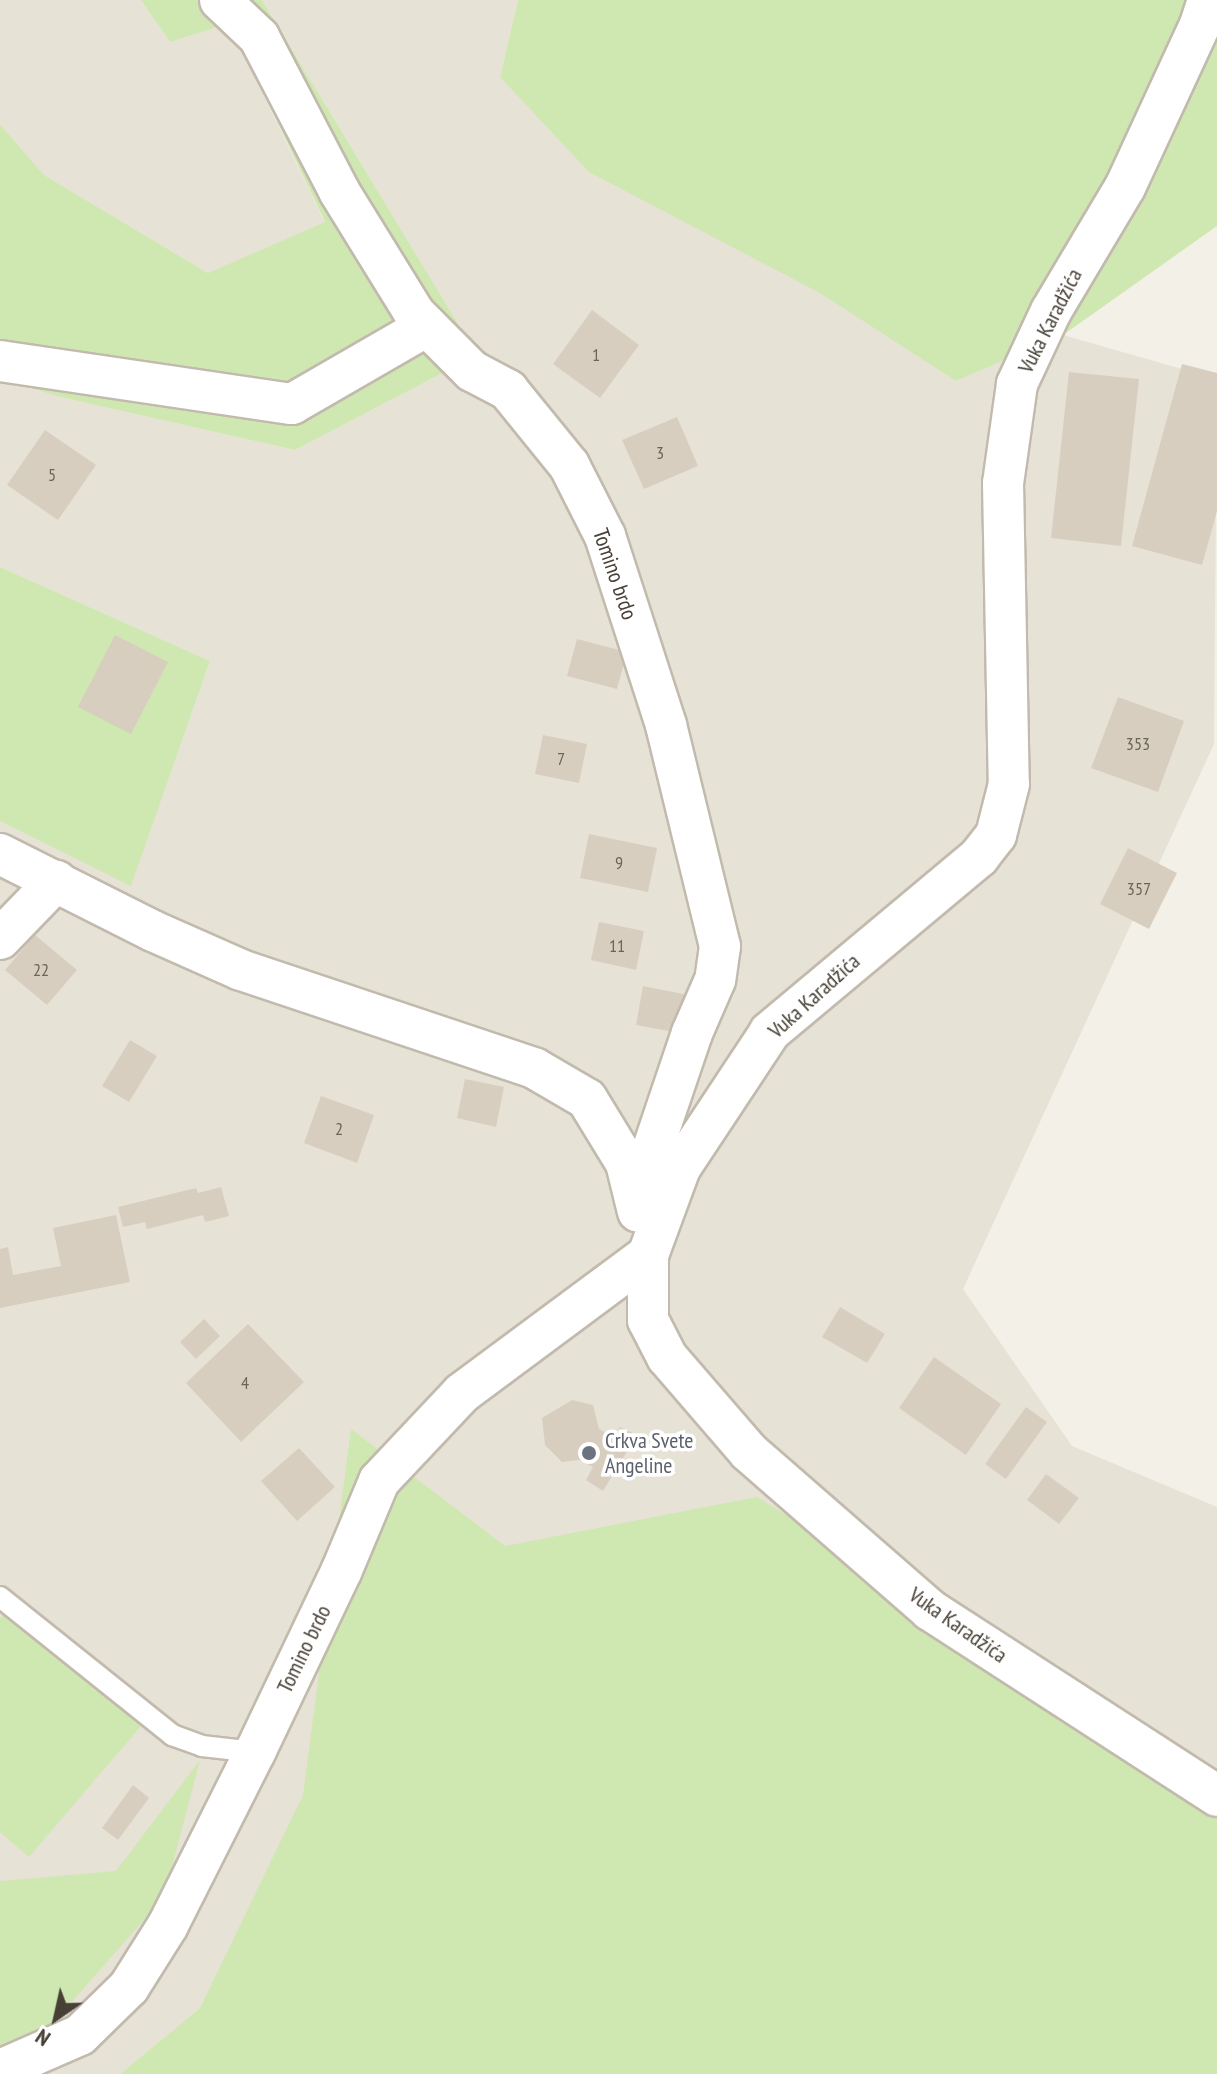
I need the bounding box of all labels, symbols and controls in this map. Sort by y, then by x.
street label: Vuka Karadžića [1012,264,1088,378]
house number: 1 [592,344,600,366]
house number: 3 [656,442,664,464]
house number: 5 [48,464,56,486]
street label: Tomino brdo [587,525,643,623]
house number: 353 [1126,733,1150,755]
house number: 7 [557,748,565,770]
house number: 9 [615,852,623,874]
house number: 357 [1127,878,1151,900]
house number: 11 [609,935,625,957]
street label: Vuka Karadžića [763,948,865,1044]
house number: 22 [33,959,49,981]
house number: 2 [335,1118,343,1140]
house number: 4 [241,1372,249,1394]
place label: Crkva Svete Angeline [605,1427,693,1478]
marker: Crkva Svete Angeline [580,1444,598,1462]
street label: Vuka Karadžića [904,1582,1012,1668]
street label: Tomino brdo [271,1601,337,1697]
north arrow [16,1978,96,2058]
text: N [30,2023,55,2053]

